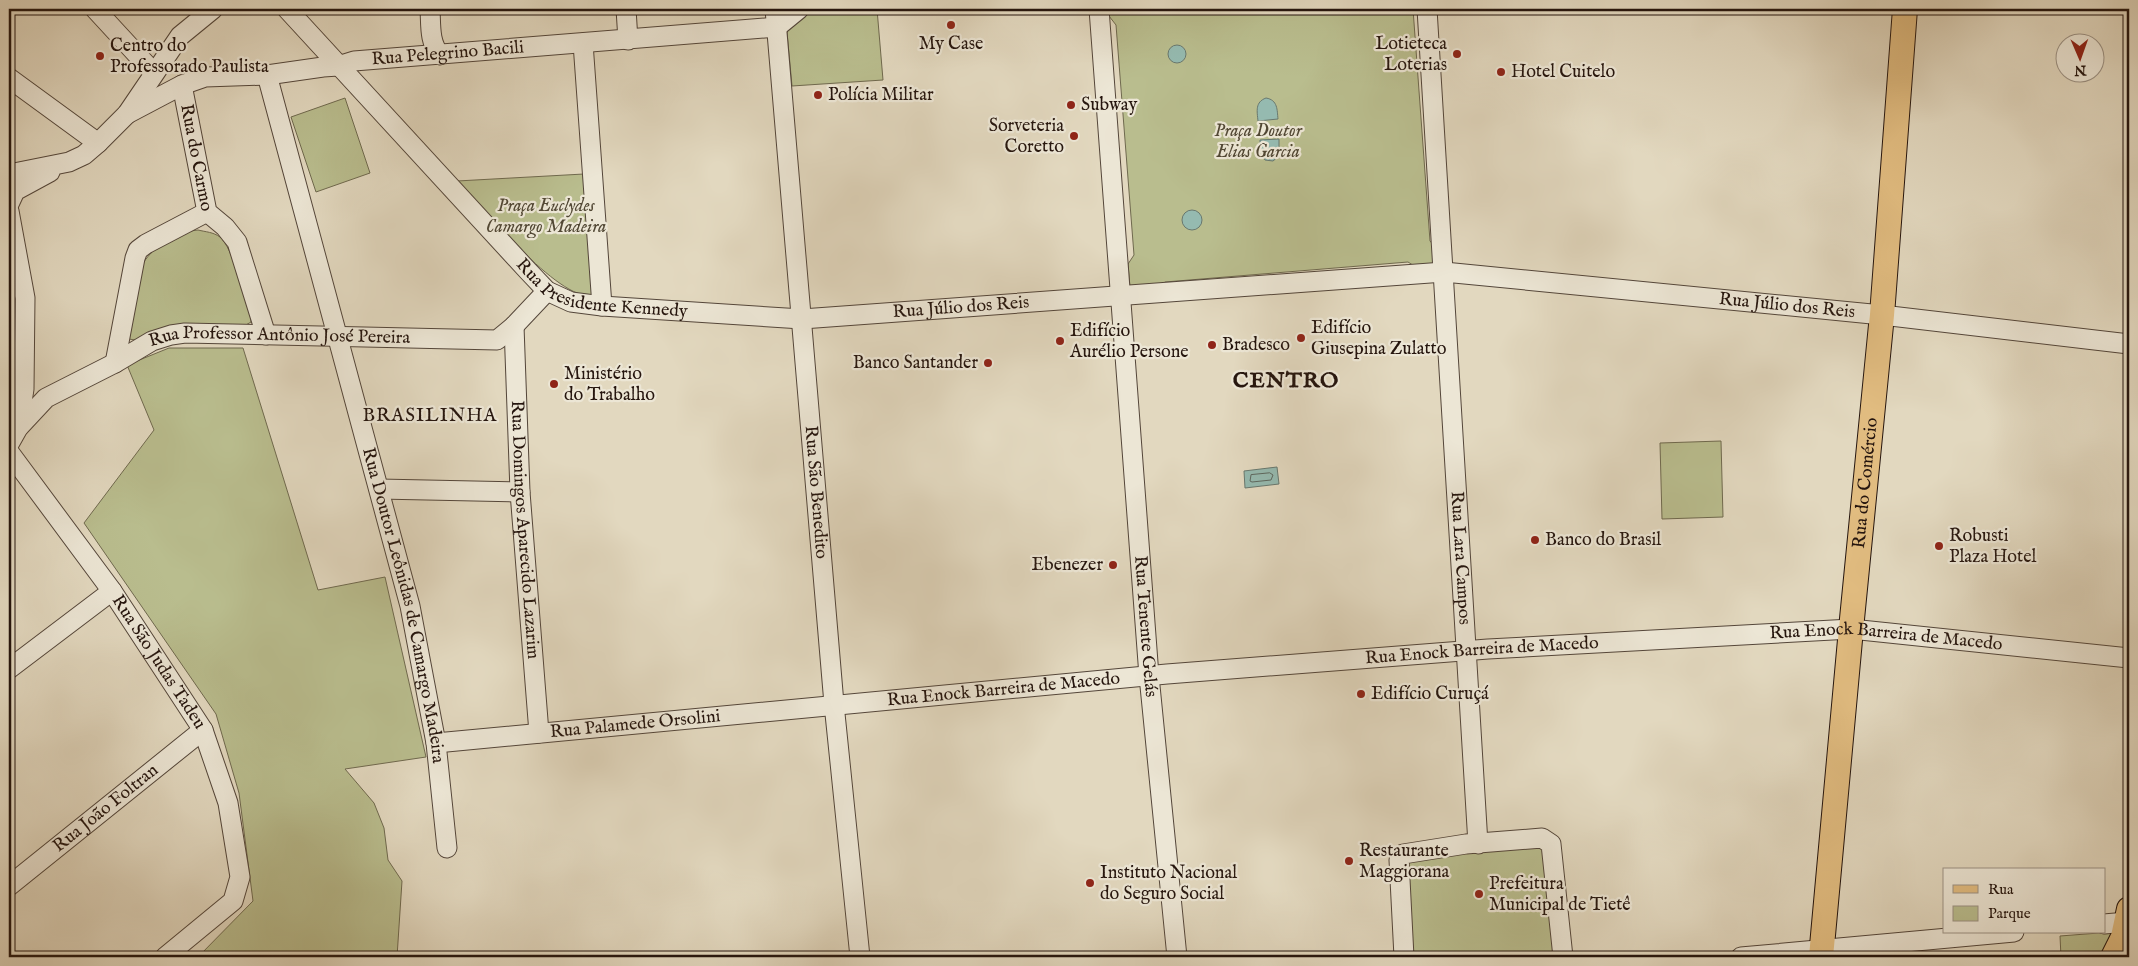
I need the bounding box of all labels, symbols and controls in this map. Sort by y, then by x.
marker: My Case [945,19,957,31]
north arrow [2056,32,2106,82]
place label: My Case [919,33,983,56]
place label: Lotieteca Loterias [1375,33,1447,77]
place label: Centro do Professorado Paulista [110,35,269,79]
street label: Rua Pelegrino Bacili [371,36,525,71]
marker: Lotieteca Loterias [1451,48,1463,60]
marker: Centro do Professorado Paulista [94,50,106,62]
place label: Hotel Cuitelo [1511,61,1615,84]
text: N [2074,61,2088,79]
marker: Hotel Cuitelo [1495,66,1507,78]
place label: Polícia Militar [828,84,934,107]
marker: Polícia Militar [812,89,824,101]
place label: Subway [1081,94,1137,117]
marker: Subway [1065,99,1077,111]
street label: Rua do Carmo [175,102,218,213]
place label: Sorveteria Coretto [989,115,1064,159]
park label: Praça Doutor Elias Garcia [1214,120,1303,164]
marker: Sorveteria Coretto [1068,130,1080,142]
park label: Praça Euclydes Camargo Madeira [486,195,606,239]
street label: Rua Presidente Kennedy [511,254,688,323]
street label: Rua Júlio dos Reis [1718,288,1856,324]
street label: Rua Júlio dos Reis [892,291,1030,324]
place label: Edifício Giusepina Zulatto [1311,317,1447,361]
place label: Edifício Aurélio Persone [1069,320,1189,364]
street label: Rua Professor Antônio José Pereira [146,321,411,353]
marker: Edifício Giusepina Zulatto [1295,332,1307,344]
place label: Bradesco [1222,334,1290,357]
marker: Edifício Aurélio Persone [1054,335,1066,347]
marker: Bradesco [1206,339,1218,351]
place label: Banco Santander [853,352,978,375]
marker: Banco Santander [982,357,994,369]
place label: Ministério do Trabalho [564,363,655,407]
district label: CENTRO [1233,367,1339,395]
marker: Ministério do Trabalho [548,378,560,390]
street label: Rua Domingos Aparecido Lazarim [505,400,545,660]
district label: BRASILINHA [363,404,498,428]
street label: Rua do Comércio [1848,416,1883,550]
street label: Rua São Benedito [799,425,833,560]
street label: Rua Doutor Leônidas de Camargo Madeira [356,445,450,765]
street label: Rua Lara Campos [1445,490,1476,626]
place label: Robusti Plaza Hotel [1949,525,2036,569]
place label: Banco do Brasil [1545,529,1661,552]
marker: Banco do Brasil [1529,534,1541,546]
marker: Robusti Plaza Hotel [1933,540,1945,552]
place label: Ebenezer [1032,554,1103,577]
street label: Rua Tenente Gelás [1129,555,1163,698]
marker: Ebenezer [1107,559,1119,571]
street label: Rua São Judas Tadeu [106,591,211,734]
street label: Rua Enock Barreira de Macedo [1769,617,2004,656]
street label: Rua Enock Barreira de Macedo [1364,631,1600,670]
street label: Rua Enock Barreira de Macedo [886,667,1121,712]
place label: Edifício Curuçá [1371,683,1489,706]
marker: Edifício Curuçá [1355,688,1367,700]
street label: Rua Palamede Orsolini [549,705,722,744]
street label: Rua João Foltran [48,759,163,858]
place label: Restaurante Maggiorana [1359,840,1450,884]
marker: Restaurante Maggiorana [1343,855,1355,867]
place label: Instituto Nacional do Seguro Social [1100,862,1237,906]
legend [1943,868,2106,934]
place label: Prefeitura Municipal de Tietê [1489,873,1631,917]
marker: Instituto Nacional do Seguro Social [1084,877,1096,889]
text: Rua [1988,880,2014,899]
marker: Prefeitura Municipal de Tietê [1473,888,1485,900]
text: Parque [1988,904,2031,923]

